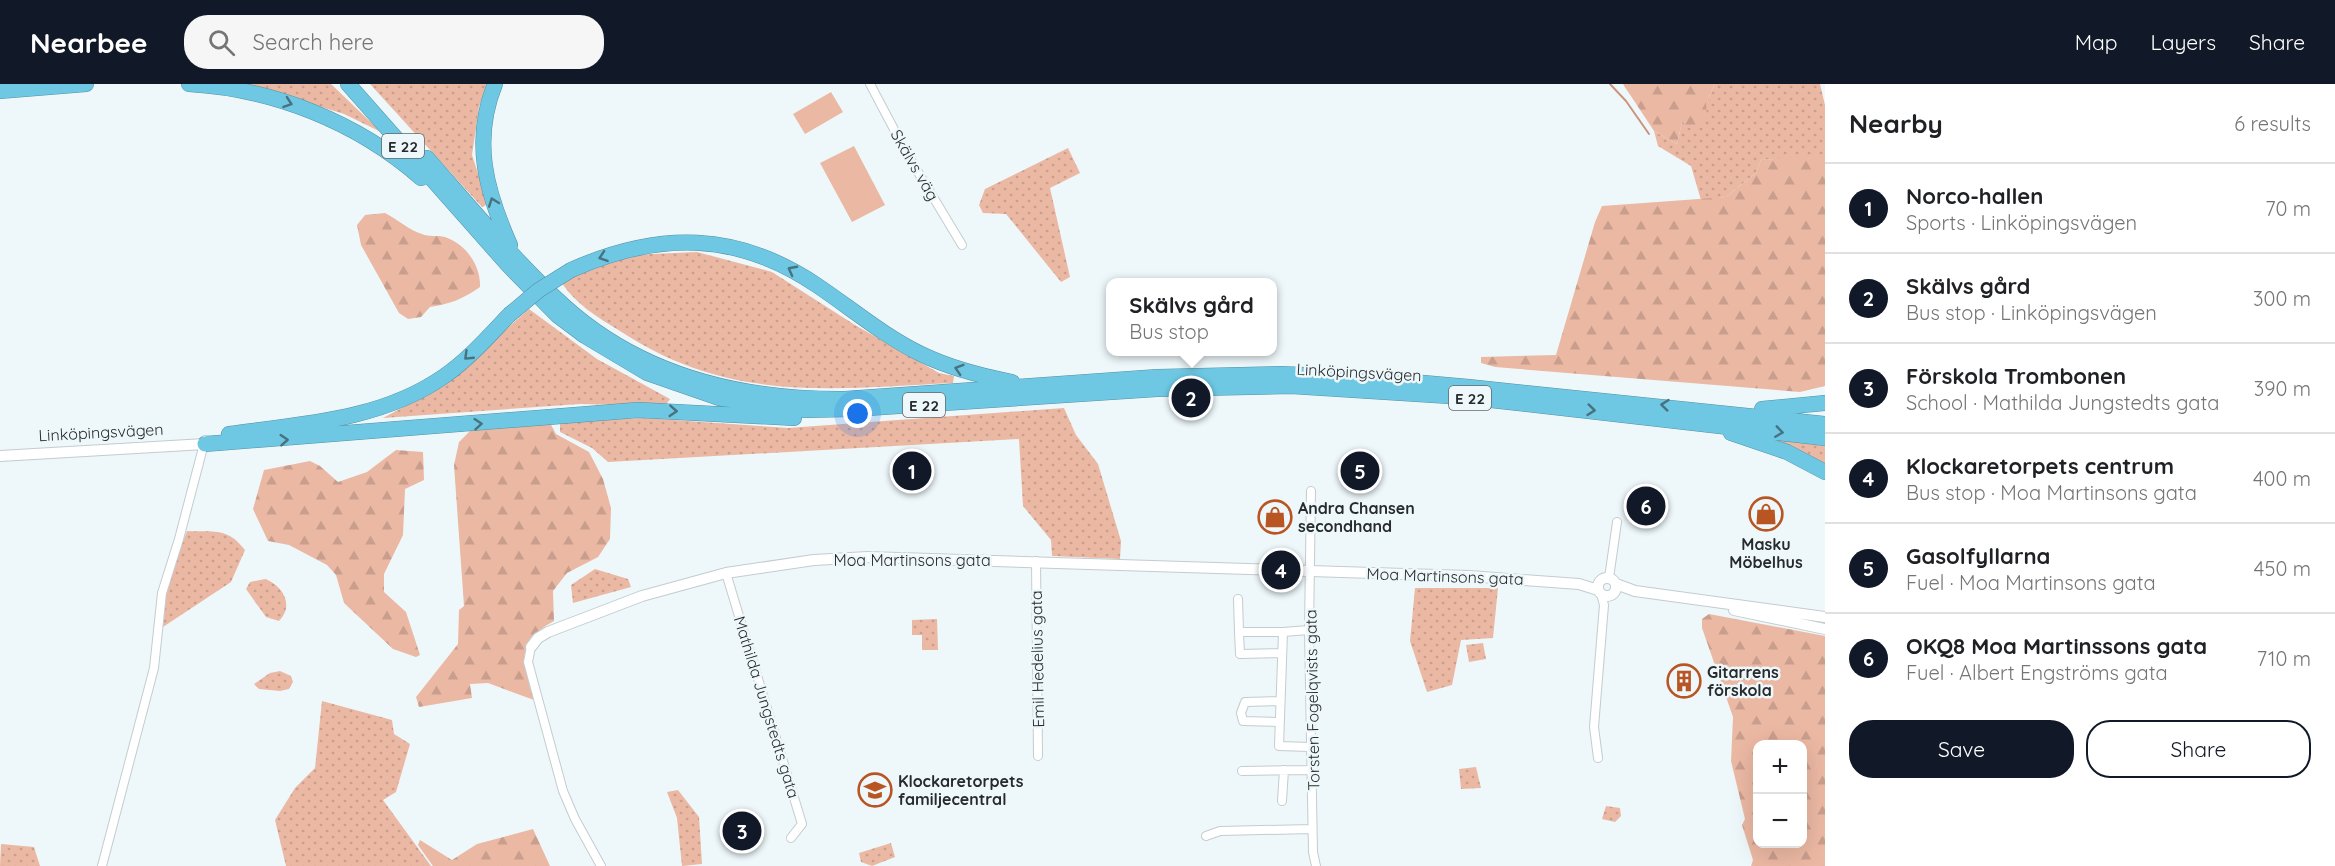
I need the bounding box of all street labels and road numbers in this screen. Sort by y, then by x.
street label: Skälvs väg [887,126,943,204]
road number: E 22 [382,134,424,158]
street label: Linköpingsvägen [1296,359,1422,385]
road number: E 22 [1449,386,1491,410]
road number: E 22 [903,393,945,417]
street label: Linköpingsvägen [38,419,164,445]
street label: Moa Martinsons gata [833,550,991,570]
street label: Moa Martinsons gata [1366,563,1524,589]
street label: Emil Hedelius gata [1026,590,1048,728]
street label: Torsten Fogelqvists gata [1300,609,1324,791]
street label: Mathilda Jungstedts gata [730,614,804,800]

